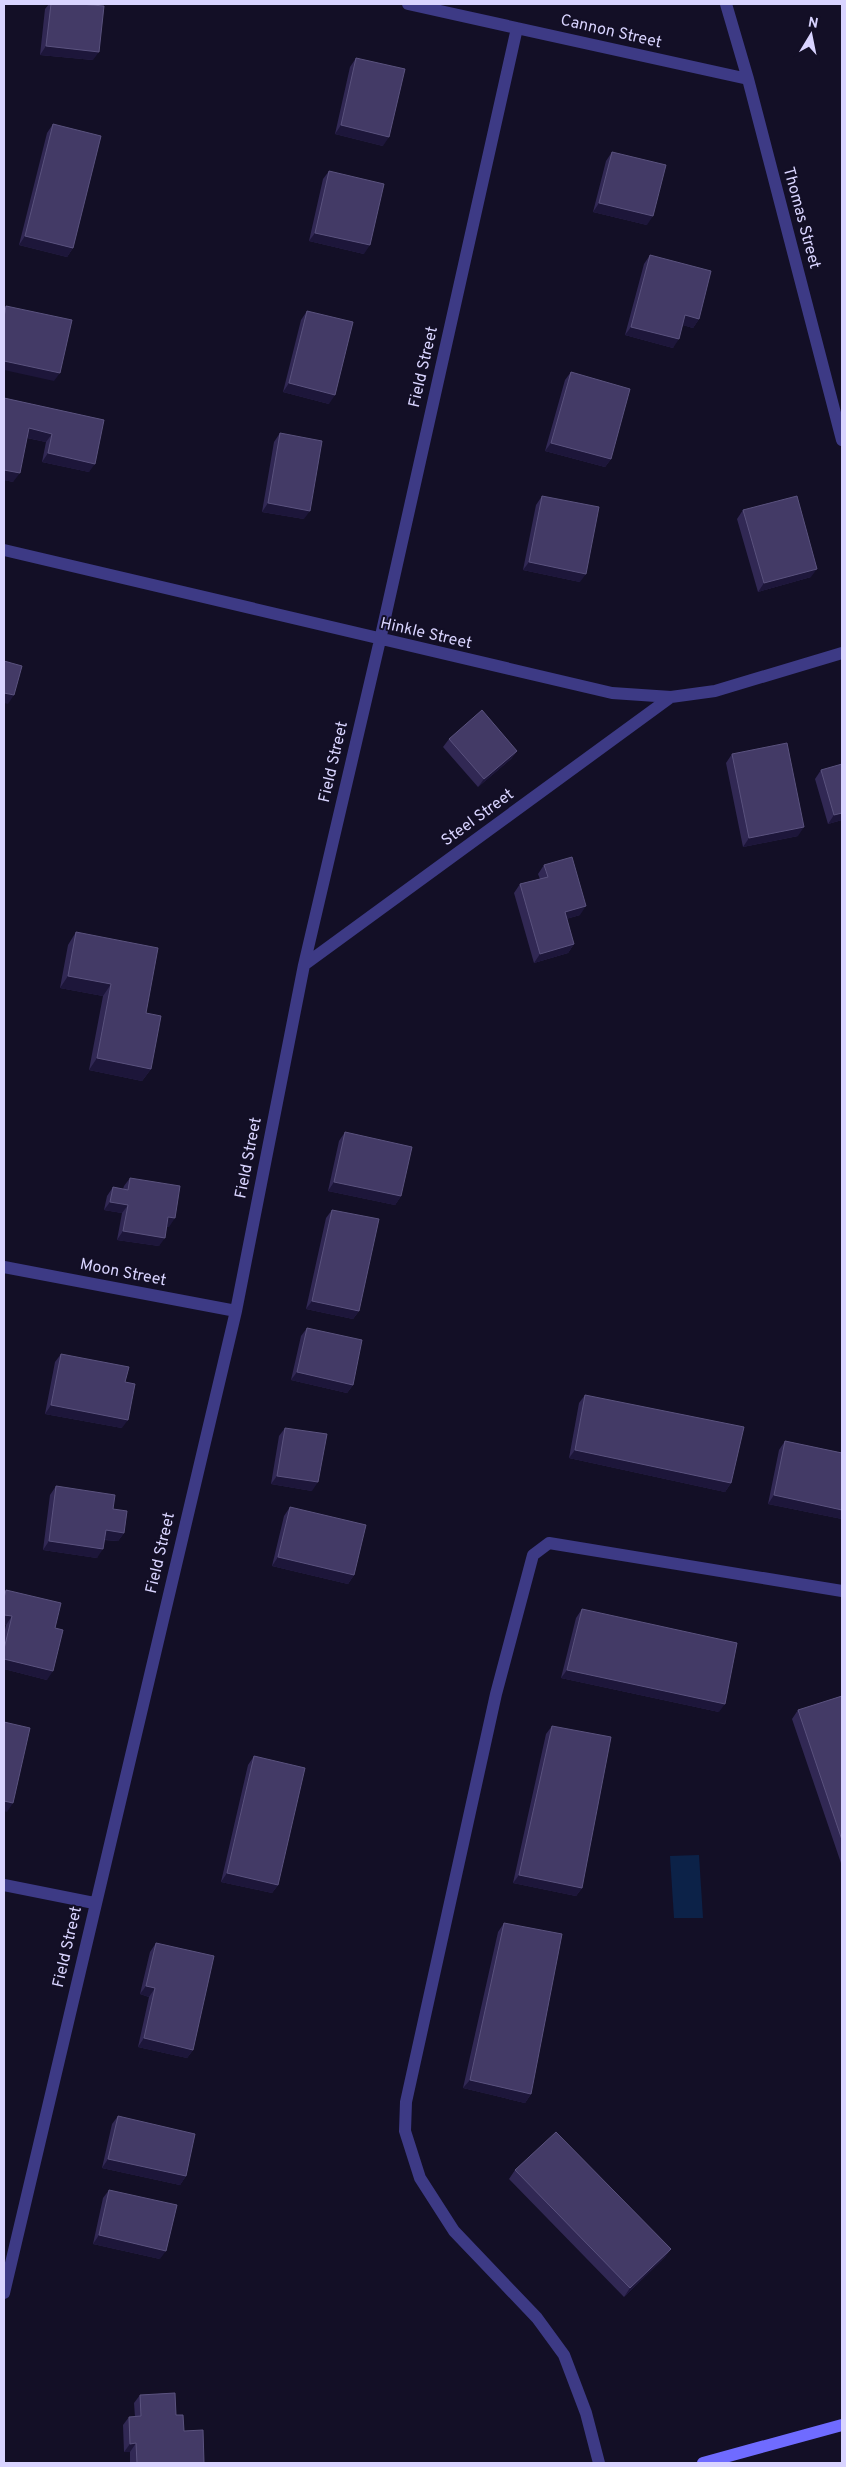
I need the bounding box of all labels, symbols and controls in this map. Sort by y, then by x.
north arrow [786,10,836,60]
street label: Cannon Street [559,11,663,53]
text: N [807,14,819,33]
street label: Thomas Street [778,165,824,271]
street label: Field Street [405,324,443,410]
street label: Hinkle Street [378,614,474,654]
street label: Field Street [315,719,353,805]
street label: Steel Street [438,785,518,851]
street label: Field Street [231,1116,267,1200]
street label: Moon Street [78,1255,168,1291]
street label: Field Street [142,1510,180,1596]
street label: Field Street [49,1904,87,1990]

